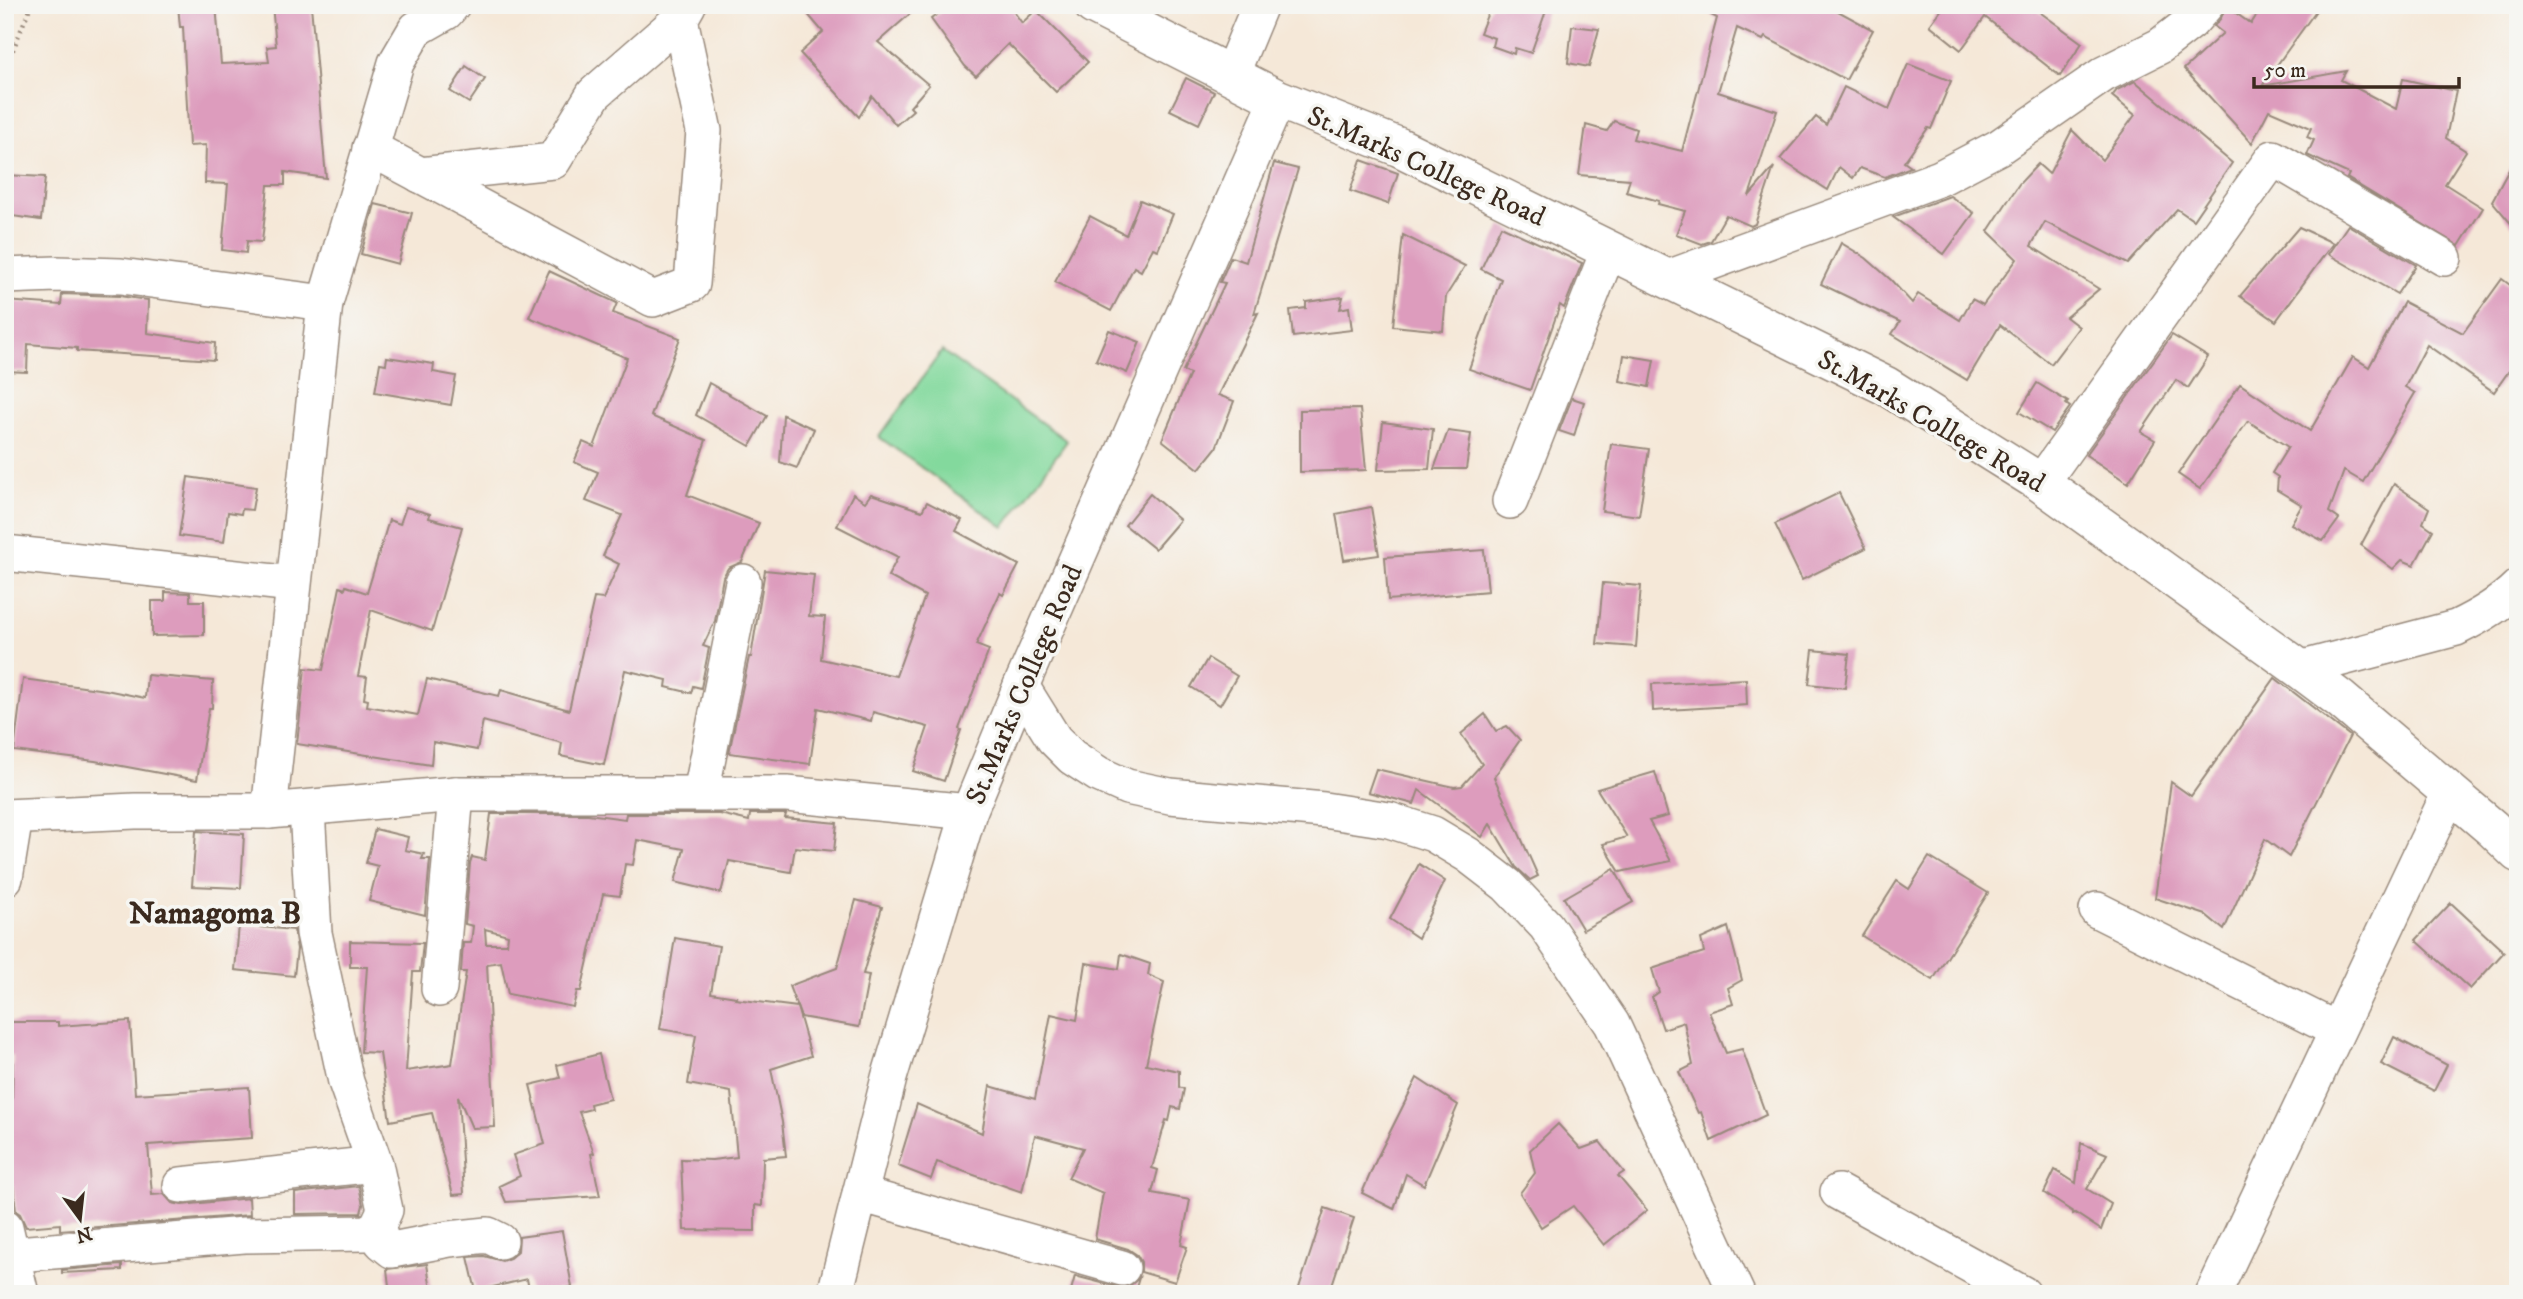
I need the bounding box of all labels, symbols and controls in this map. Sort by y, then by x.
scale bar [2254,46,2458,90]
text: 50 m [2264,58,2306,84]
street label: St.Marks College Road [1302,98,1551,235]
street label: St.Marks College Road [1811,342,2051,501]
street label: St.Marks College Road [958,559,1091,810]
district label: Namagoma B [129,894,301,934]
north arrow [46,1184,116,1254]
text: N [73,1221,95,1247]

